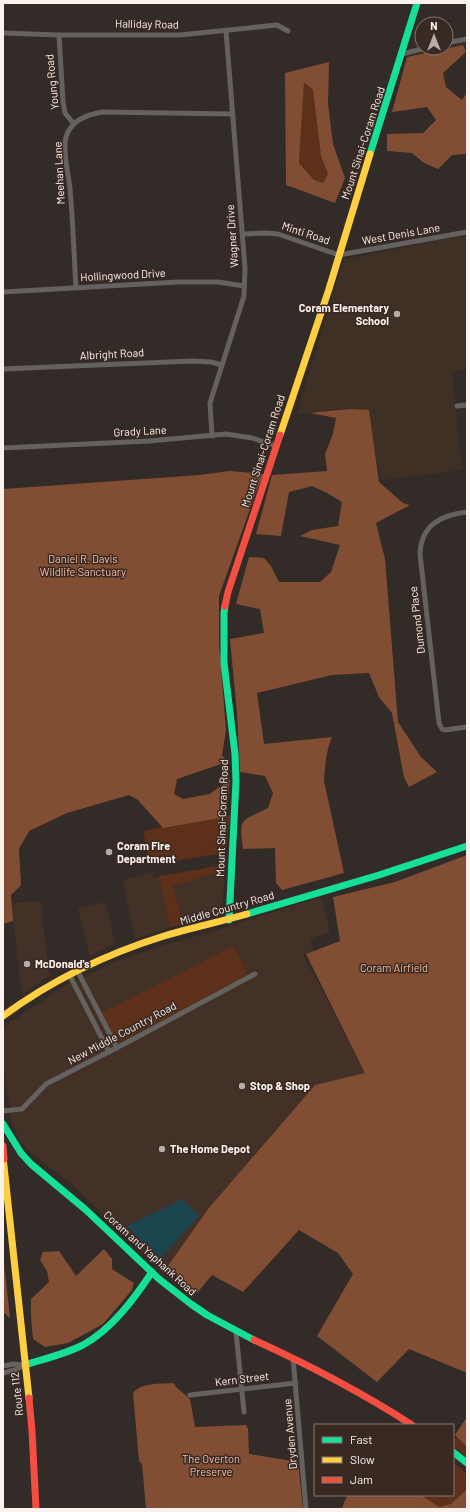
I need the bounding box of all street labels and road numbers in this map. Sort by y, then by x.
street label: Halliday Road [115,16,179,31]
street label: Young Road [42,54,61,110]
street label: Mount Sinai-Coram Road [338,85,387,201]
street label: Meehan Lane [50,141,67,205]
street label: Wagner Drive [223,204,240,268]
street label: Minti Road [280,219,332,246]
street label: West Denis Lane [361,220,441,247]
street label: Hollingwood Drive [80,266,166,283]
street label: Albright Road [79,345,144,362]
street label: Mount Sinai-Coram Road [238,393,287,509]
street label: Grady Lane [113,423,167,438]
street label: Dumond Place [406,585,427,655]
street label: Mount Sinai-Coram Road [213,759,230,877]
street label: Middle Country Road [178,888,276,927]
street label: New Middle Country Road [65,998,178,1067]
street label: Coram and Yaphank Road [101,1208,199,1298]
street label: Kern Street [214,1369,270,1388]
street label: Route 112 [8,1371,25,1417]
street label: Dryden Avenue [280,1398,299,1470]

